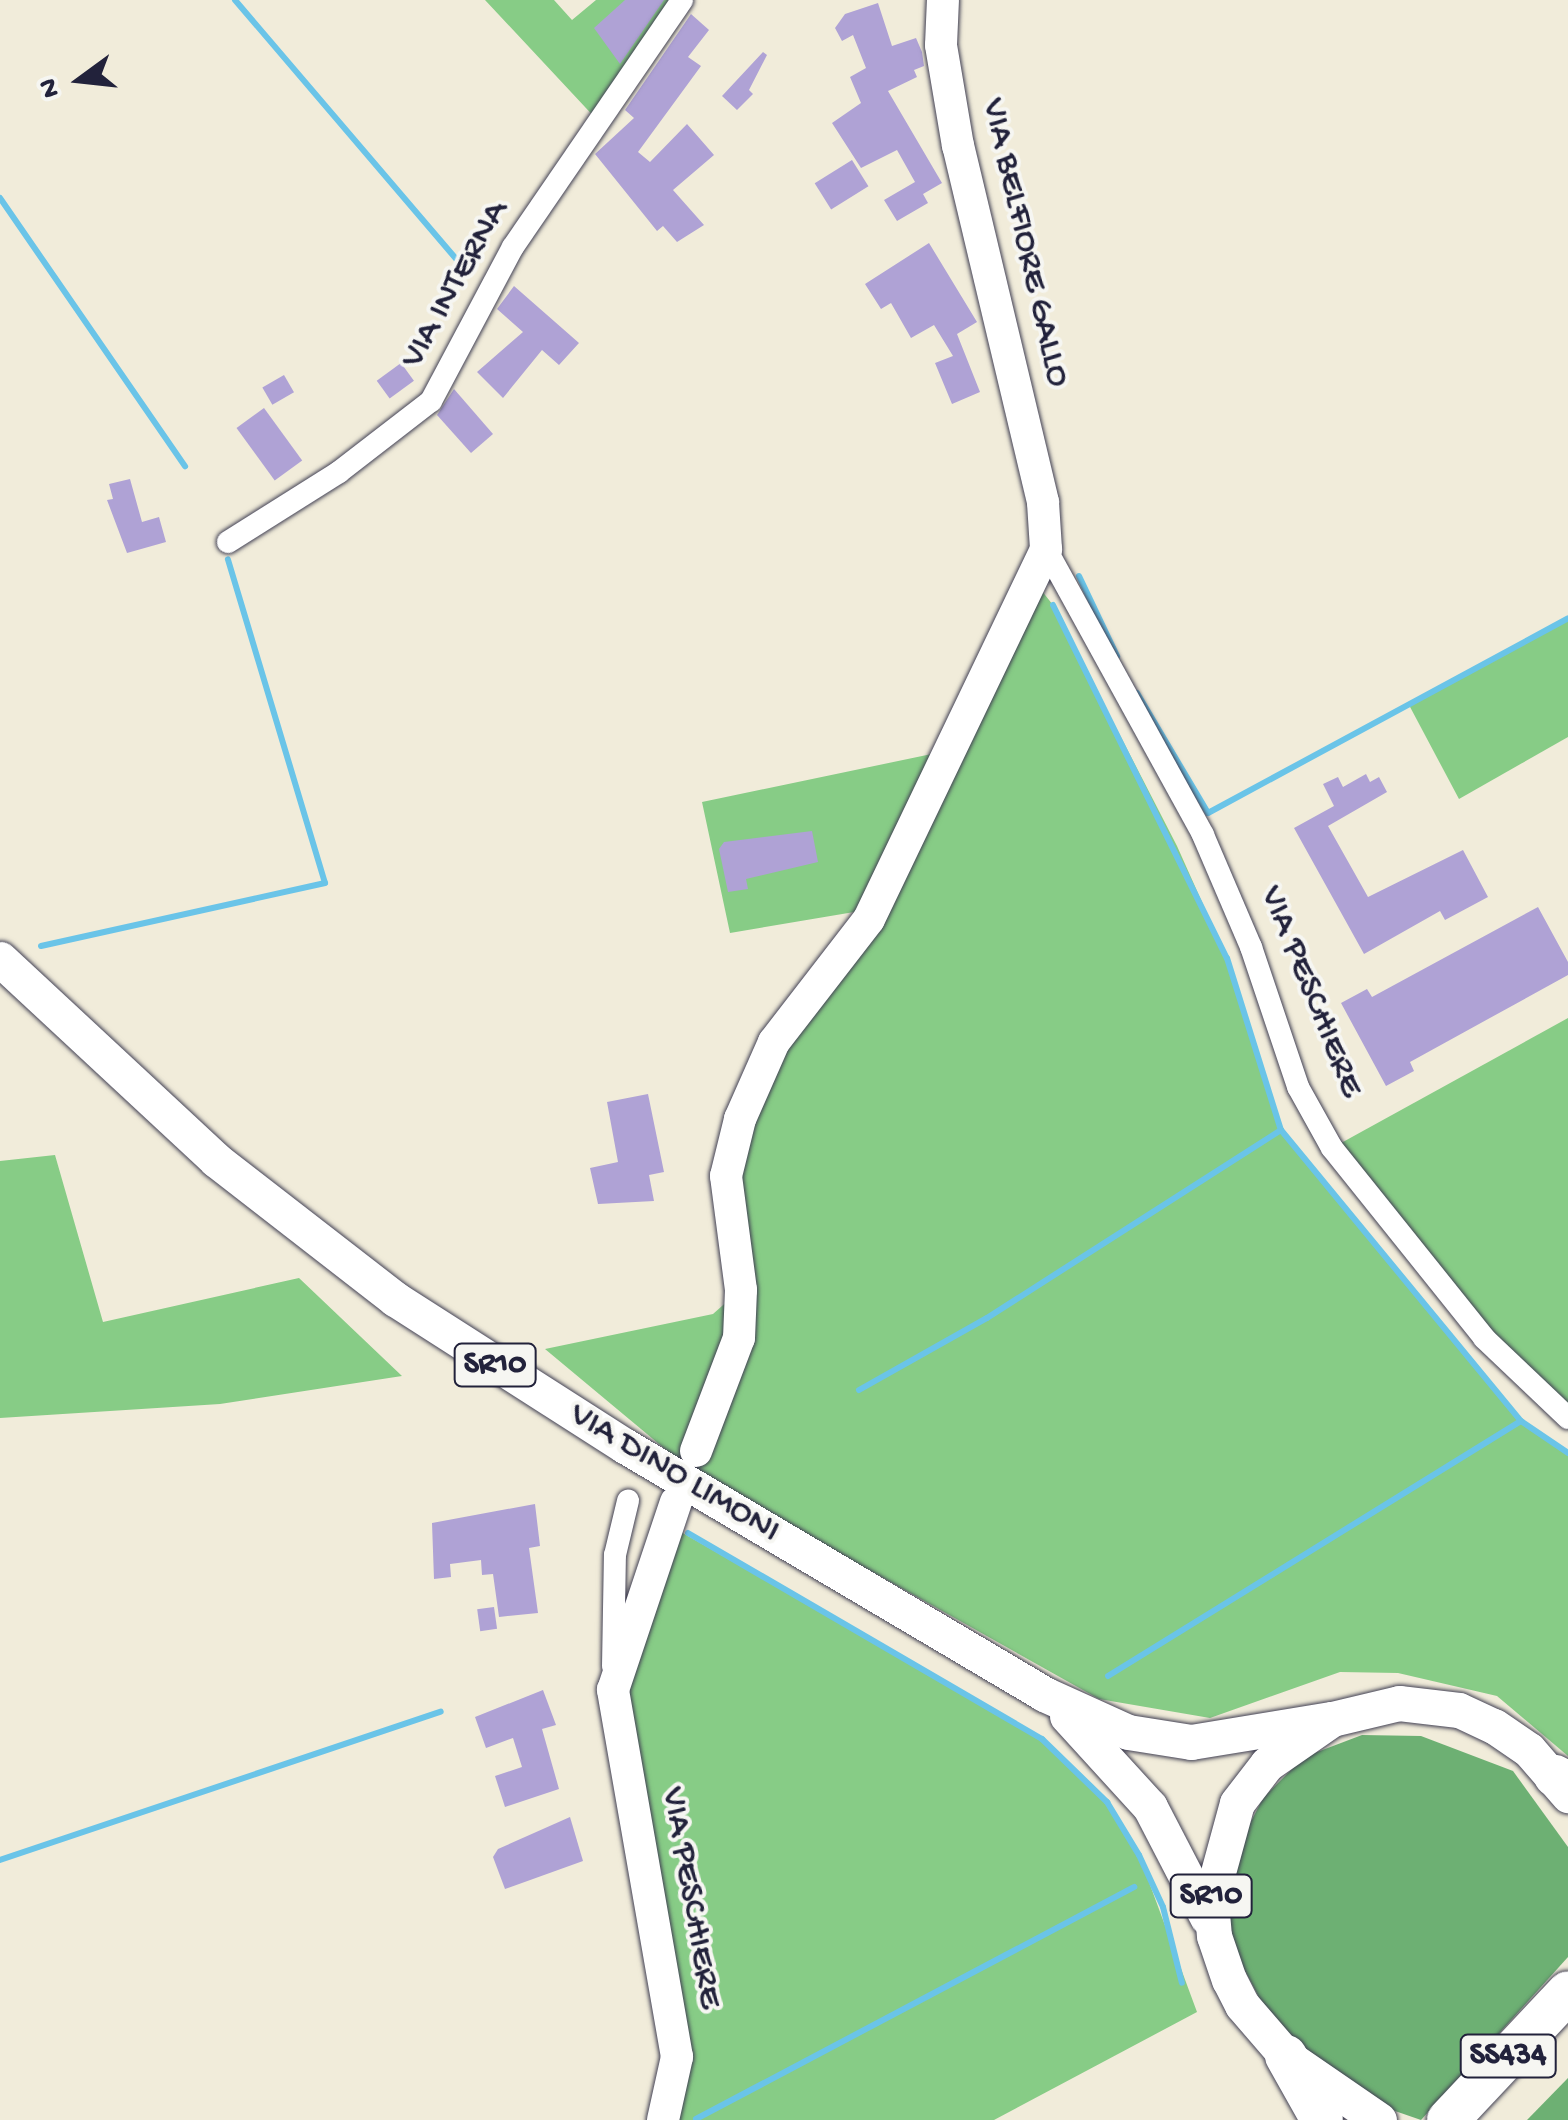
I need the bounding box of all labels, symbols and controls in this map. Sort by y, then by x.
north arrow [30,30,130,130]
text: N [32,75,69,101]
street label: VIA BELFIORE GALLO [970,95,1078,391]
street label: VIA INTERNA [393,194,519,376]
street label: VIA PESCHIERE [1249,881,1371,1103]
road number: SR10 [452,1338,538,1392]
street label: VIA DINO LIMONI [561,1395,787,1553]
street label: VIA PESCHIERE [650,1784,730,2012]
road number: SR10 [1168,1869,1254,1923]
road number: SS434 [1458,2029,1558,2083]

